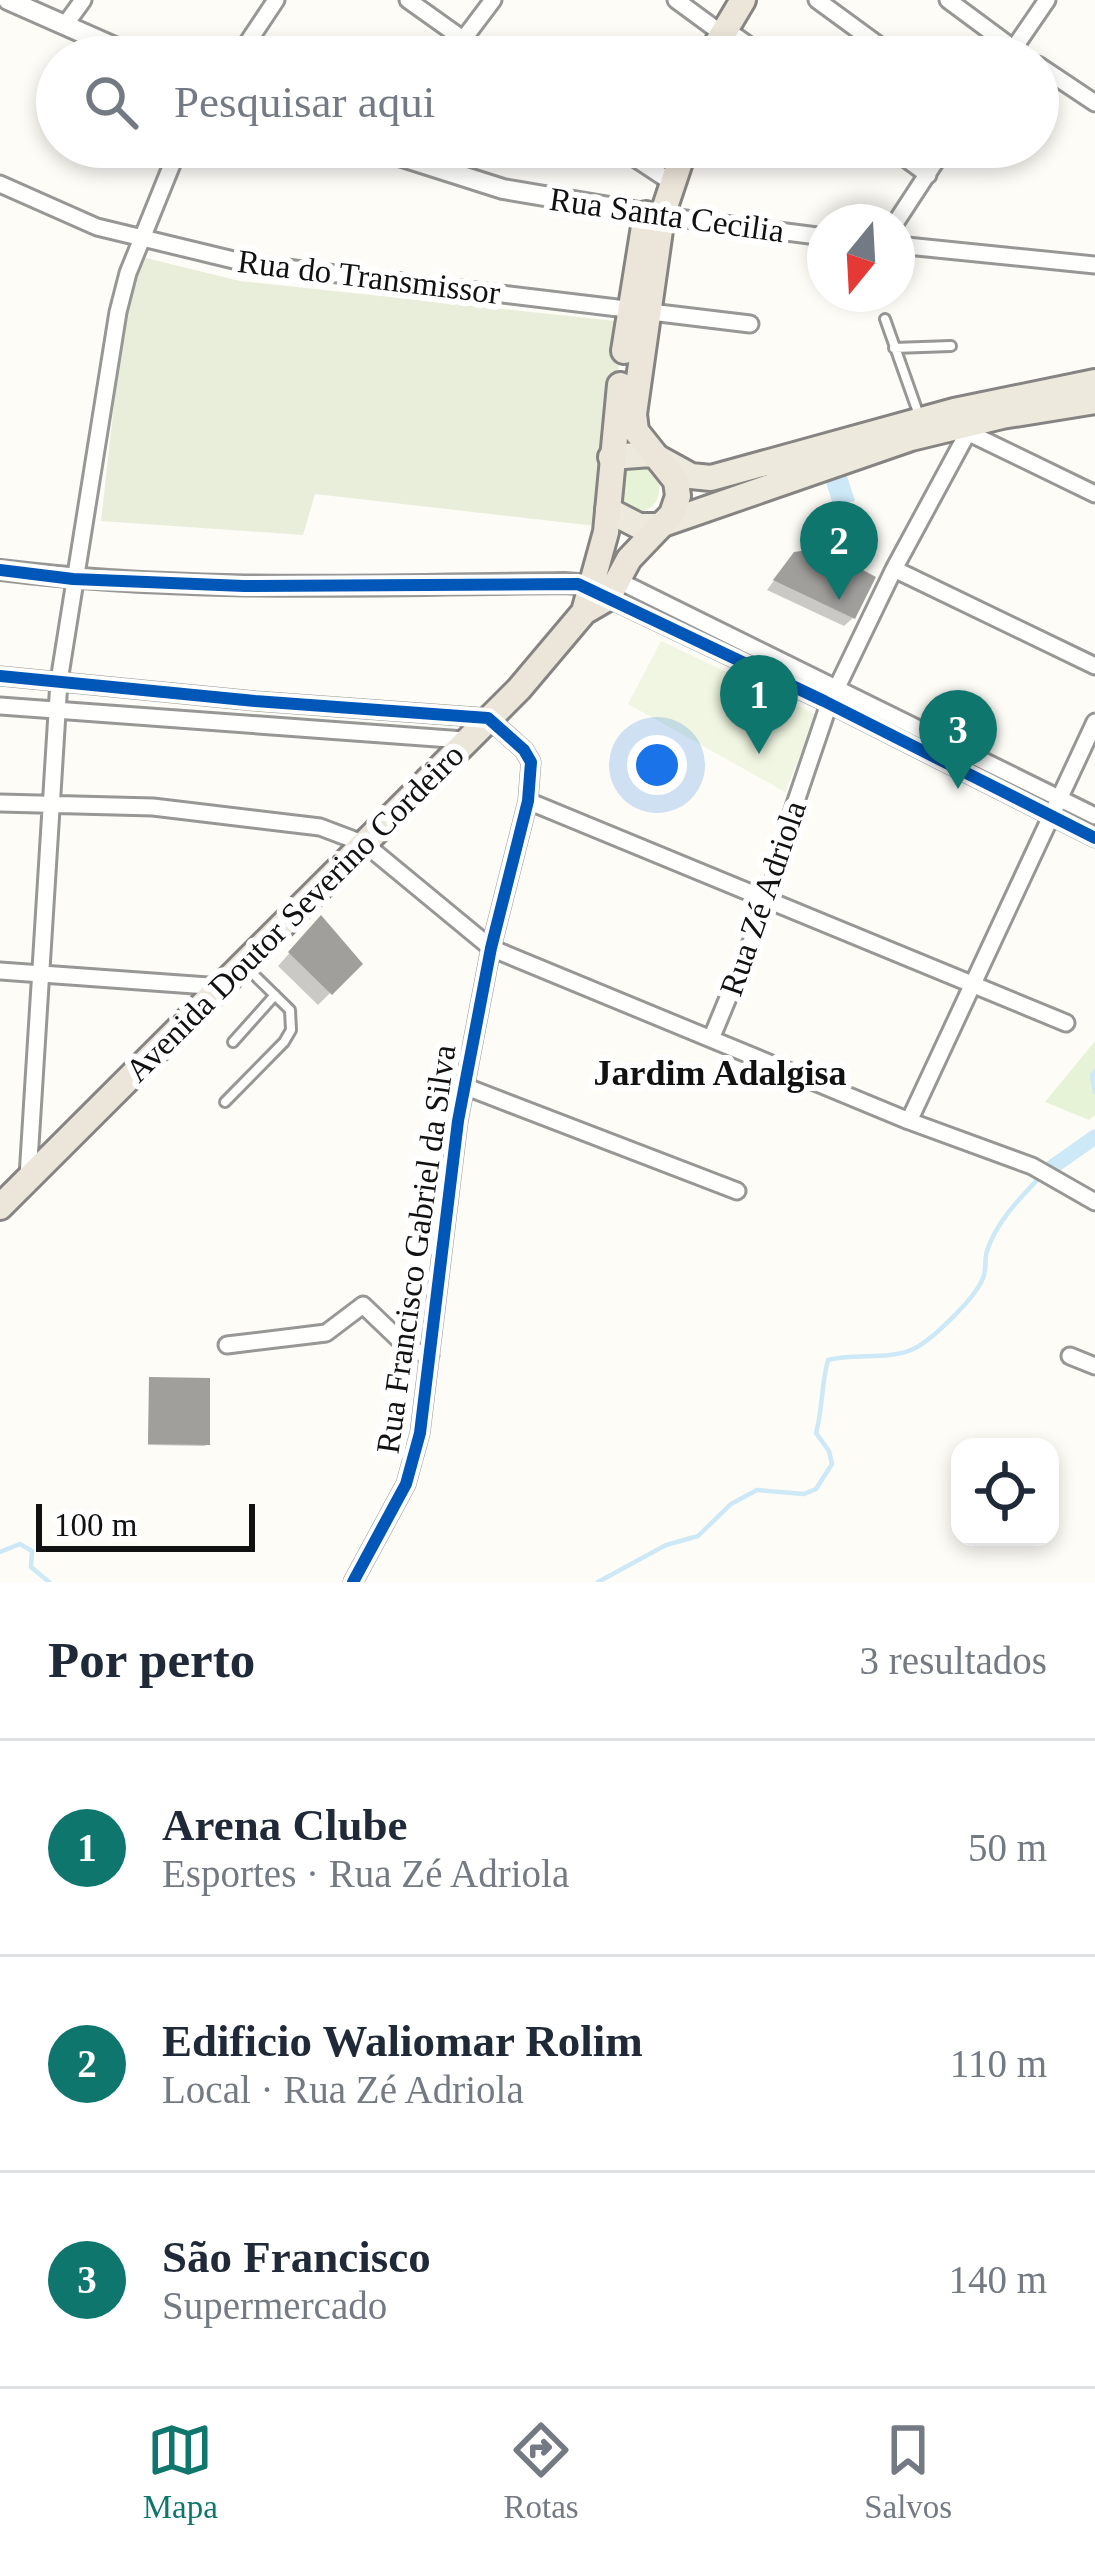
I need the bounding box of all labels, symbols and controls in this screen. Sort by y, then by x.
search box [36,36,1059,168]
icon: search [78,69,144,135]
text: Pesquisar aqui [174,77,435,127]
street label: Rua Santa Cecilia [547,181,787,249]
north arrow [807,204,915,312]
street label: Rua do Transmissor [236,243,502,311]
pin: 2 [800,501,878,600]
pin: 1 [720,655,798,754]
pin: 3 [919,690,997,789]
your location [627,735,687,795]
street label: Avenida Doutor Severino Cordeiro [119,737,471,1089]
street label: Rua Zé Adriola [713,796,813,1000]
street label: Rua Francisco Gabriel da Silva [369,1042,463,1456]
district label: Jardim Adalgisa [593,1053,847,1093]
map controls [951,1438,1059,1546]
button: locate [951,1438,1059,1546]
scale bar [36,1498,255,1551]
text: 100 m [54,1507,137,1543]
text: Por perto [48,1632,255,1688]
text: 3 resultados [860,1639,1047,1682]
text: Arena Clube [162,1800,407,1850]
text: 1 [77,1826,97,1869]
text: 50 m [968,1826,1047,1869]
text: Esportes · Rua Zé Adriola [162,1852,569,1895]
text: Edificio Waliomar Rolim [162,2016,643,2066]
text: 2 [77,2042,97,2085]
text: 110 m [950,2042,1047,2085]
text: Local · Rua Zé Adriola [162,2068,524,2111]
text: São Francisco [162,2232,431,2282]
text: 3 [77,2258,97,2301]
text: 140 m [948,2258,1047,2301]
text: Supermercado [162,2284,387,2327]
tab: Mapa [143,2417,218,2526]
tab: Rotas [503,2417,579,2526]
tab: Salvos [864,2417,952,2526]

